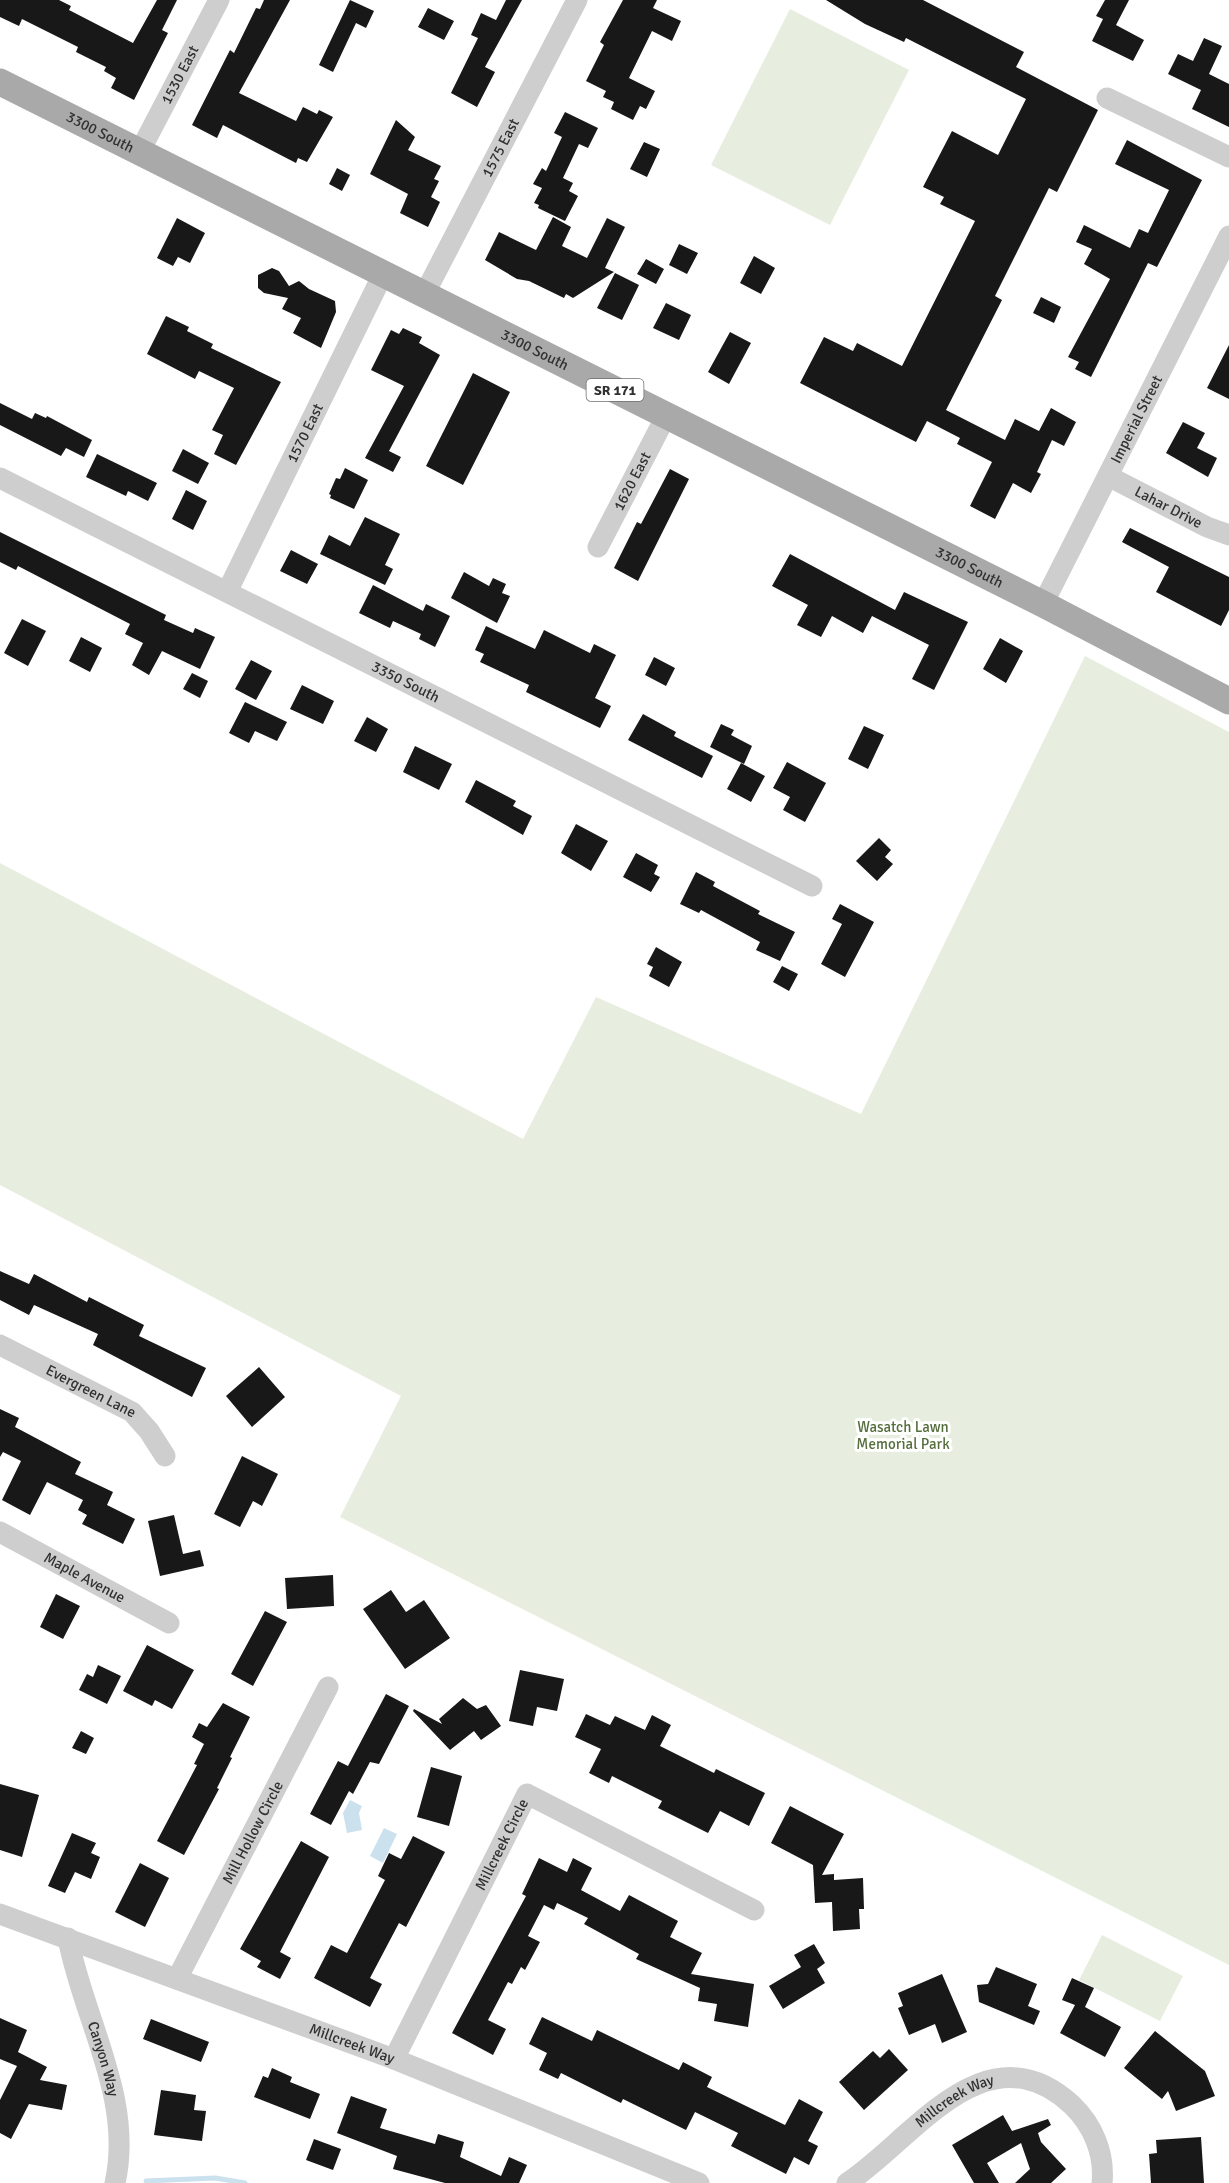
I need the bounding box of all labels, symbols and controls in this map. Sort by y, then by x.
street label: 1530 East [157,42,203,107]
street label: 3300 South [63,108,137,157]
street label: 1575 East [478,115,523,180]
street label: 3300 South [498,325,572,374]
street label: Imperial Street [1107,372,1166,466]
road number: SR 171 [586,379,644,401]
street label: 1570 East [283,401,327,466]
street label: 1620 East [609,449,655,514]
street label: Lahar Drive [1132,482,1205,532]
street label: 3300 South [932,543,1006,592]
street label: 3350 South [369,657,443,706]
street label: Evergreen Lane [43,1361,139,1421]
park label: Wasatch Lawn Memorial Park [856,1418,950,1453]
street label: Maple Avenue [41,1548,128,1607]
street label: Mill Hollow Circle [219,1778,287,1887]
street label: Millcreek Circle [471,1796,532,1893]
street label: Canyon Way [84,2019,123,2098]
street label: Millcreek Way [307,2020,397,2067]
street label: Millcreek Way [911,2071,996,2131]

